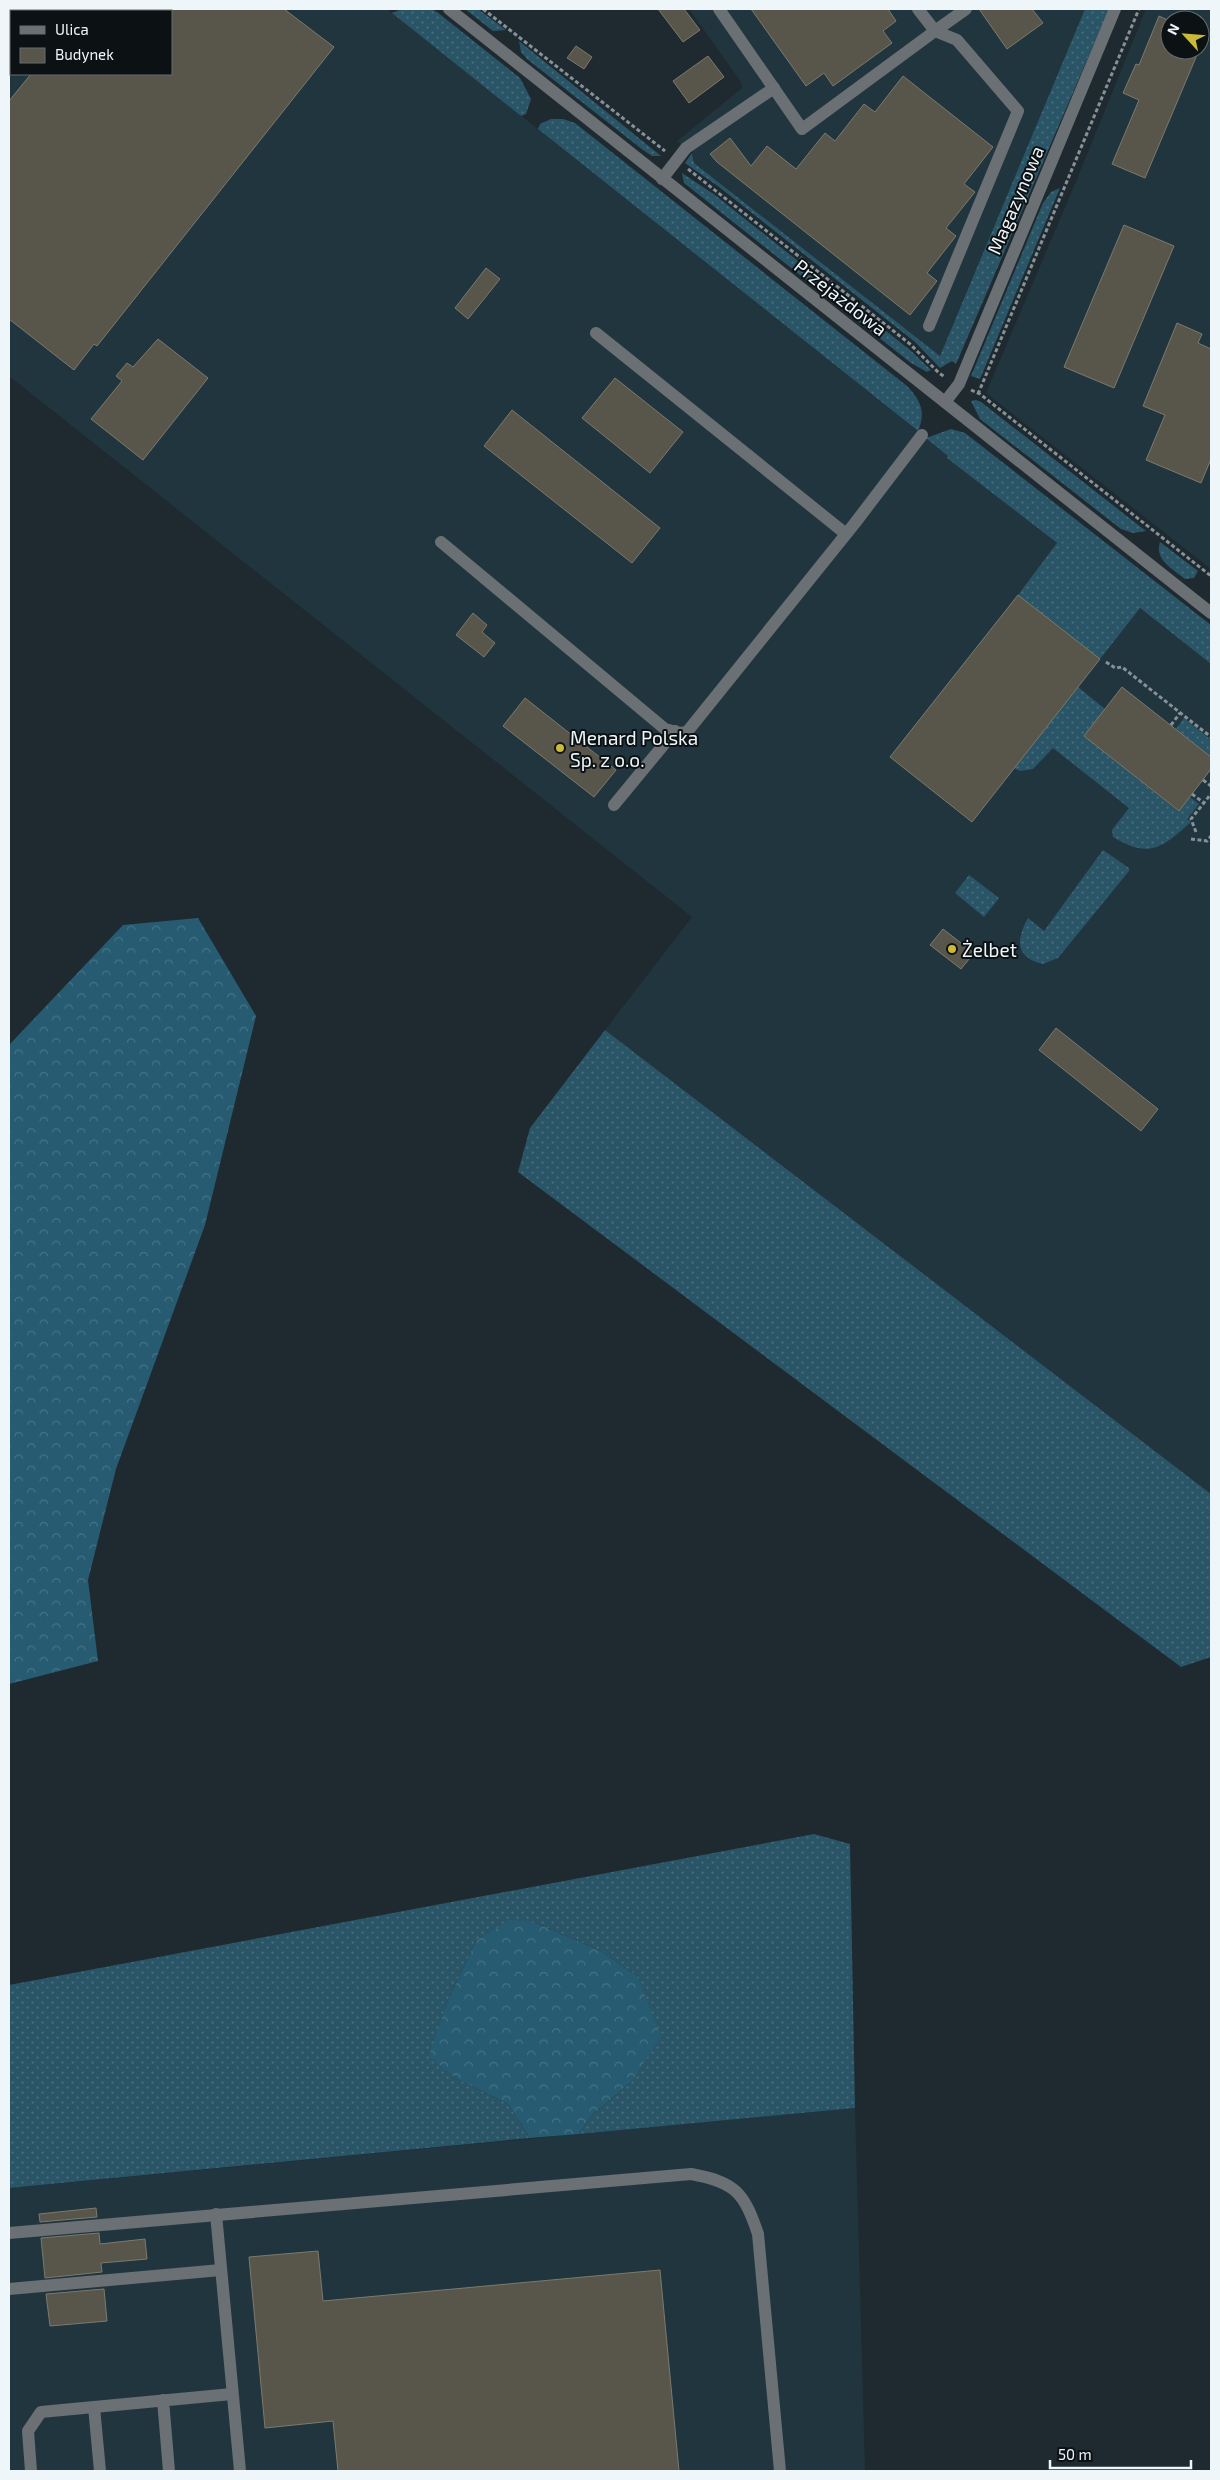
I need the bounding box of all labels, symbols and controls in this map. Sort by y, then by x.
legend [10,10,172,75]
north arrow [1160,10,1210,60]
text: Ulica [55,20,89,38]
text: N [1163,21,1183,37]
text: Budynek [55,45,114,63]
street label: Magazynowa [982,142,1048,258]
street label: Przejazdowa [790,254,892,340]
place label: Menard Polska Sp. z o.o. [570,726,698,771]
marker: Menard Polska Sp. z o.o. [554,742,566,754]
place label: Żelbet [962,938,1017,961]
marker: Żelbet [946,943,958,955]
scale bar [1050,2438,1191,2470]
text: 50 m [1058,2445,1092,2463]

